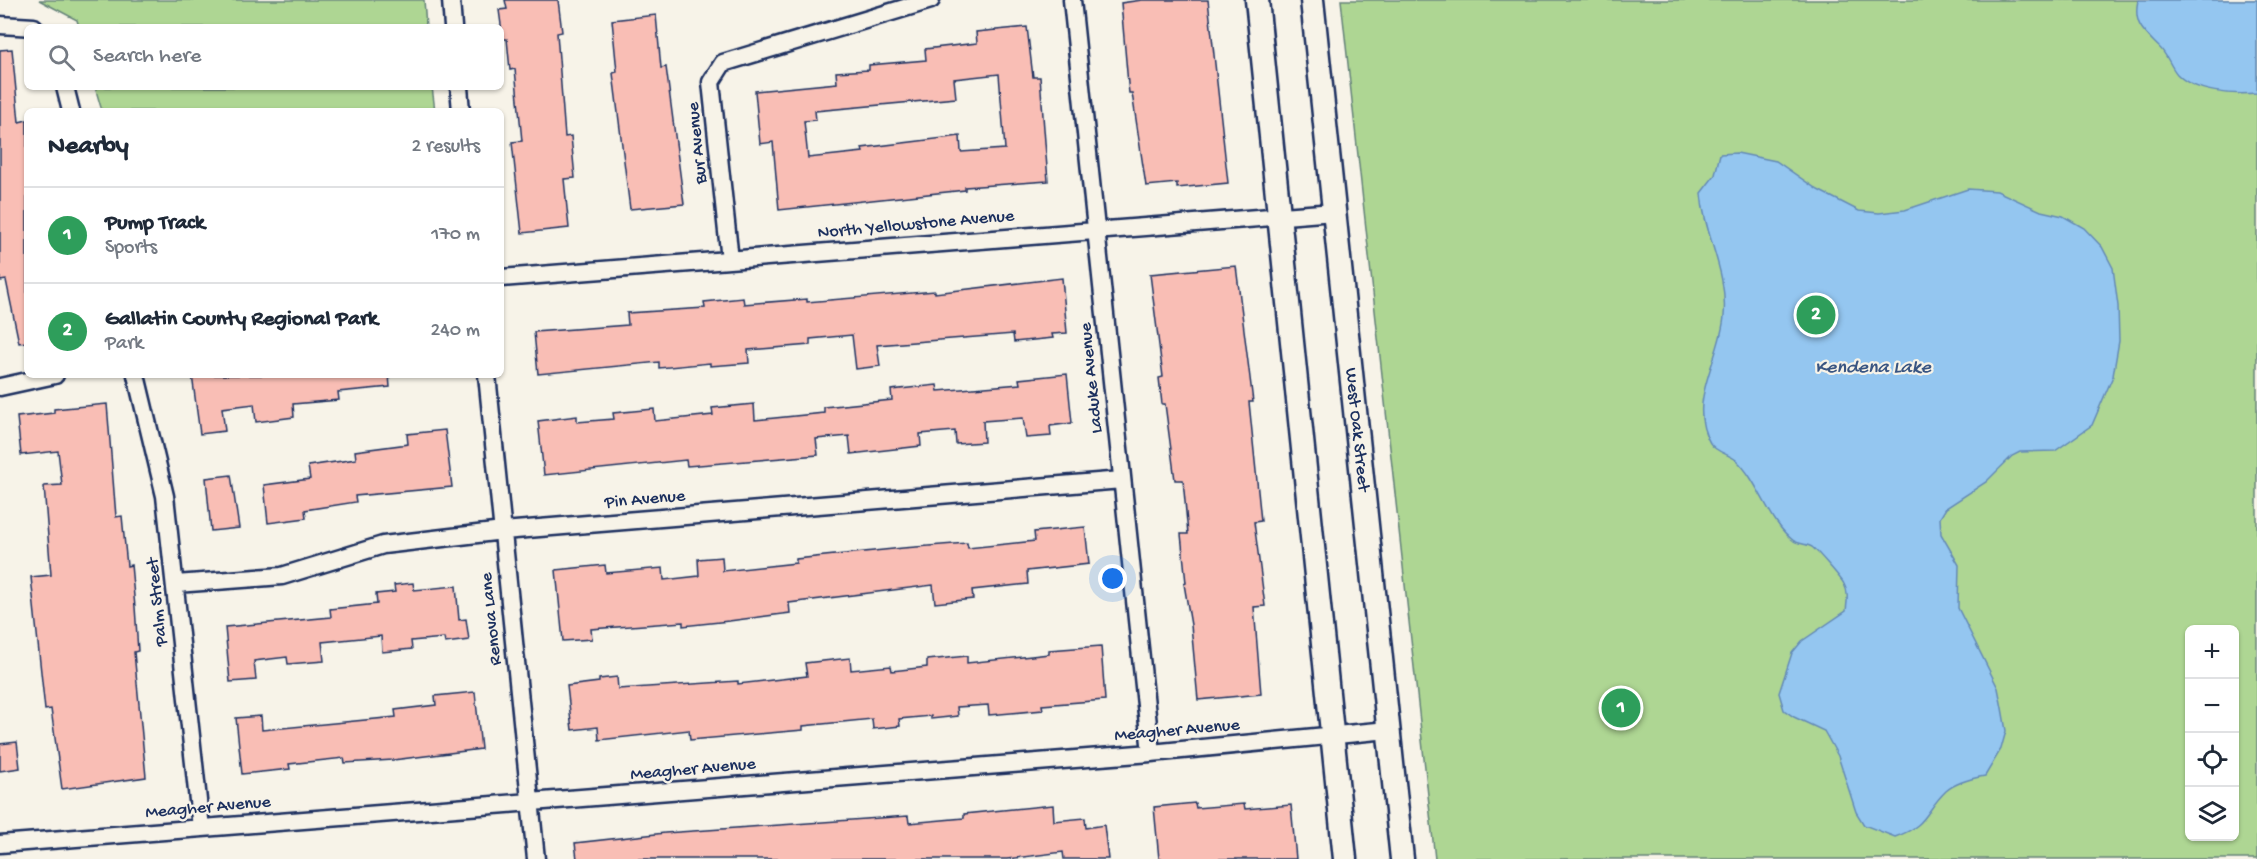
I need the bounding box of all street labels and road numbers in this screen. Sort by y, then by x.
street label: Bur Avenue [683,100,713,186]
street label: North Yellowstone Avenue [817,206,1016,244]
street label: Laduke Avenue [1076,321,1108,434]
street label: West Oak Street [1340,367,1374,494]
street label: Pin Avenue [603,486,687,514]
street label: Palm Street [143,555,173,648]
street label: Renova Lane [477,571,507,666]
street label: Meagher Avenue [1113,715,1241,747]
street label: Meagher Avenue [629,754,757,786]
street label: Meagher Avenue [144,792,272,824]

